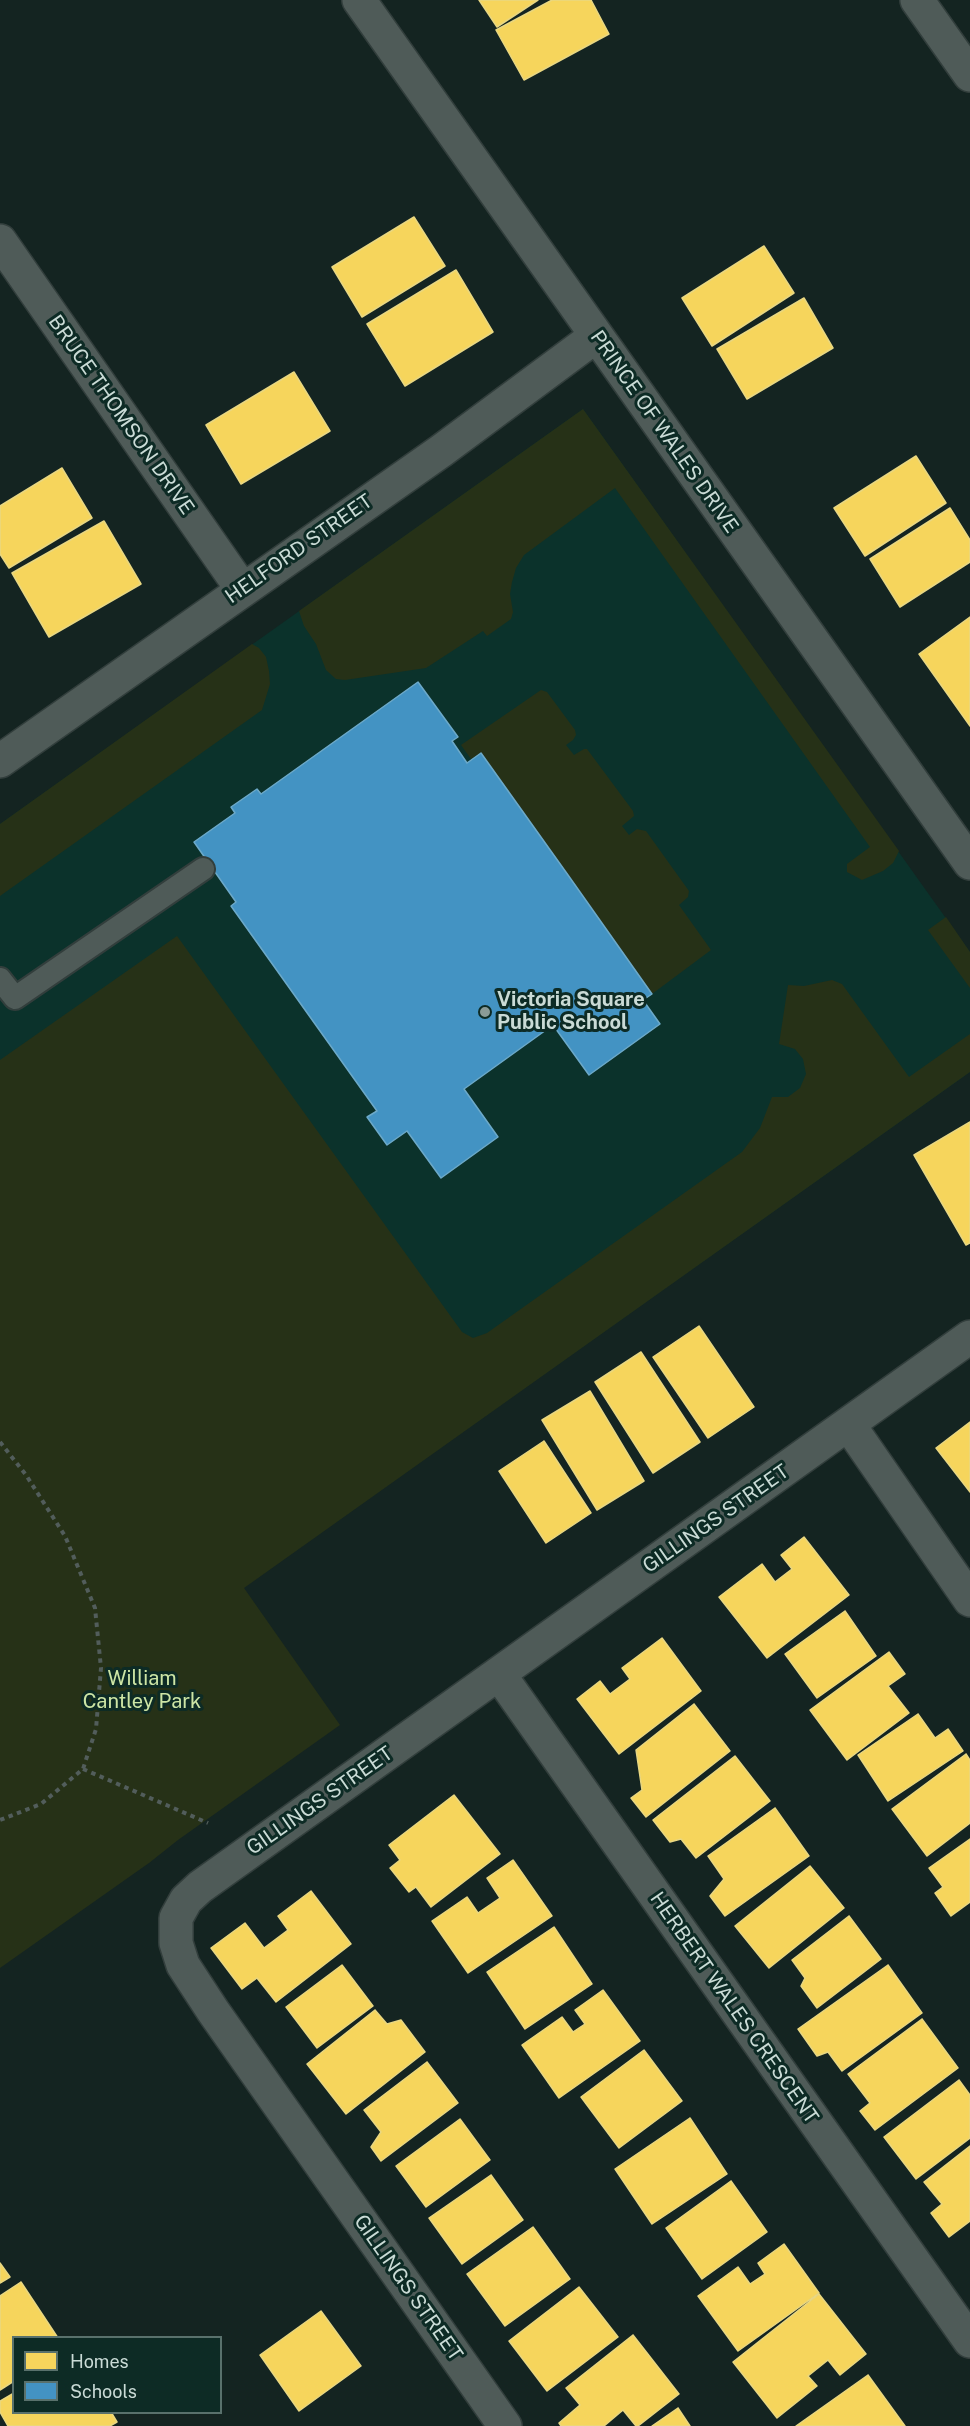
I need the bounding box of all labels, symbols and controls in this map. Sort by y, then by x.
street label: BRUCE THOMSON DRIVE [43,311,199,519]
street label: PRINCE OF WALES DRIVE [585,326,743,538]
street label: HELFORD STREET [221,489,377,609]
place label: Victoria Square Public School [497,988,645,1035]
marker: Victoria Square Public School [478,1005,492,1019]
street label: GILLINGS STREET [638,1460,794,1578]
park label: William Cantley Park [83,1667,201,1714]
street label: GILLINGS STREET [242,1742,398,1860]
street label: HERBERT WALES CRESCENT [645,1888,823,2128]
street label: GILLINGS STREET [349,2210,467,2366]
legend [12,2336,222,2414]
text: Homes [70,2351,129,2372]
text: Schools [70,2381,137,2402]

